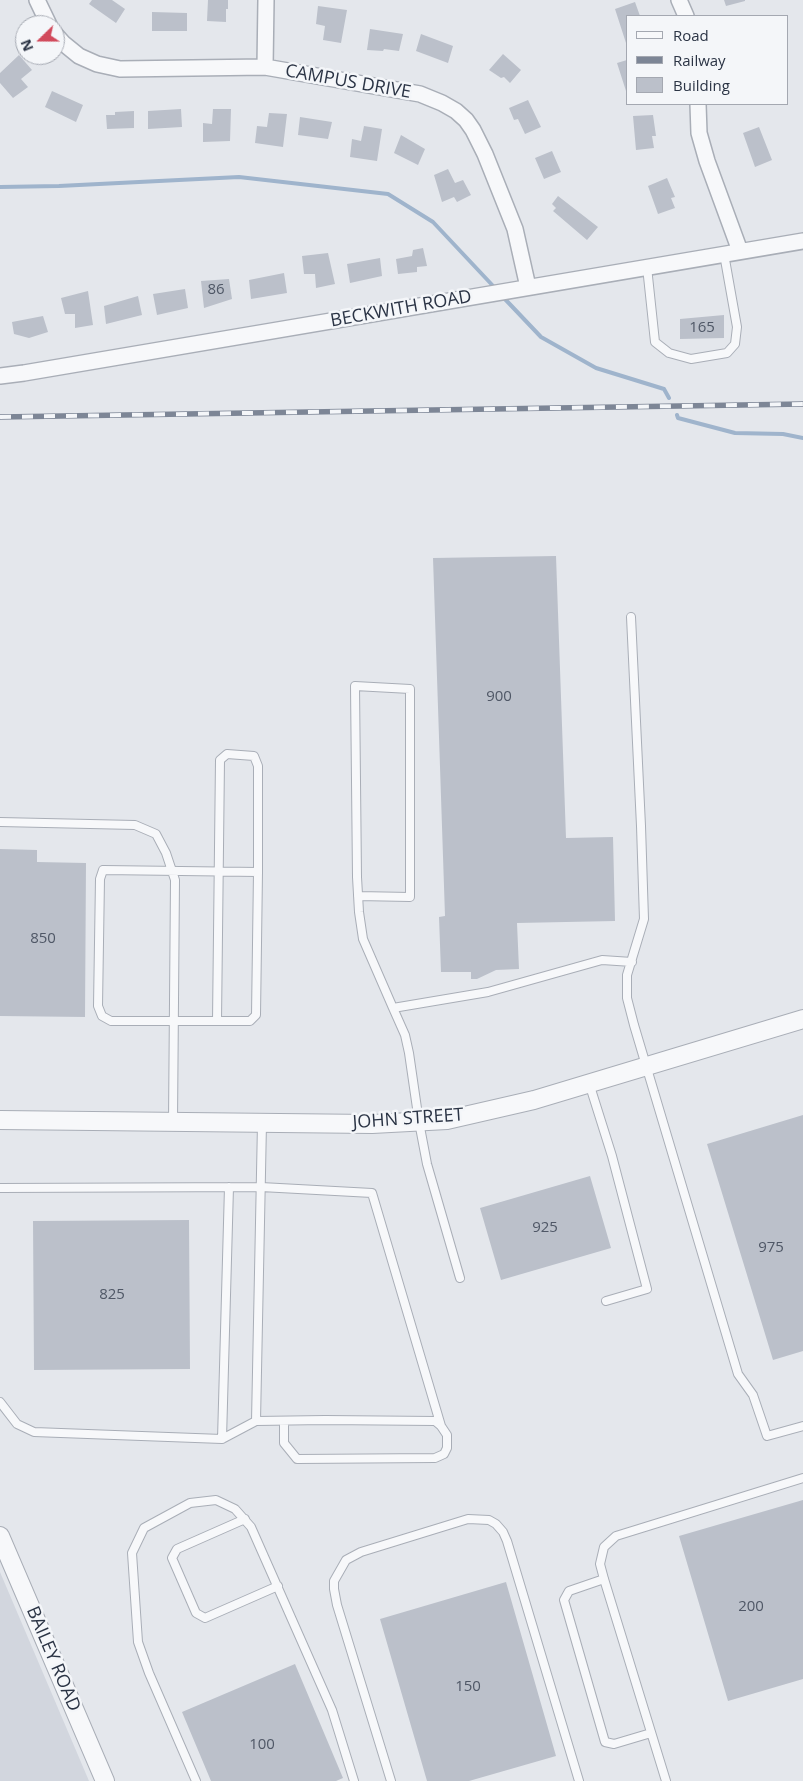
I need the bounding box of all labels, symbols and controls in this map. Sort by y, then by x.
north arrow [15,15,65,65]
legend [626,15,788,105]
text: Road [673,25,709,45]
text: N [16,37,38,54]
text: Railway [673,50,726,70]
street label: CAMPUS DRIVE [283,60,413,104]
text: Building [673,75,730,95]
house number: 86 [207,281,225,299]
street label: BECKWITH ROAD [329,286,473,332]
house number: 165 [689,319,715,337]
house number: 900 [486,688,512,706]
house number: 850 [30,930,56,948]
street label: JOHN STREET [352,1104,464,1134]
house number: 925 [532,1219,558,1237]
house number: 975 [758,1239,784,1257]
house number: 825 [99,1286,125,1304]
house number: 200 [738,1598,764,1616]
street label: BAILEY ROAD [21,1603,85,1715]
house number: 150 [455,1678,481,1696]
house number: 100 [249,1736,275,1754]

